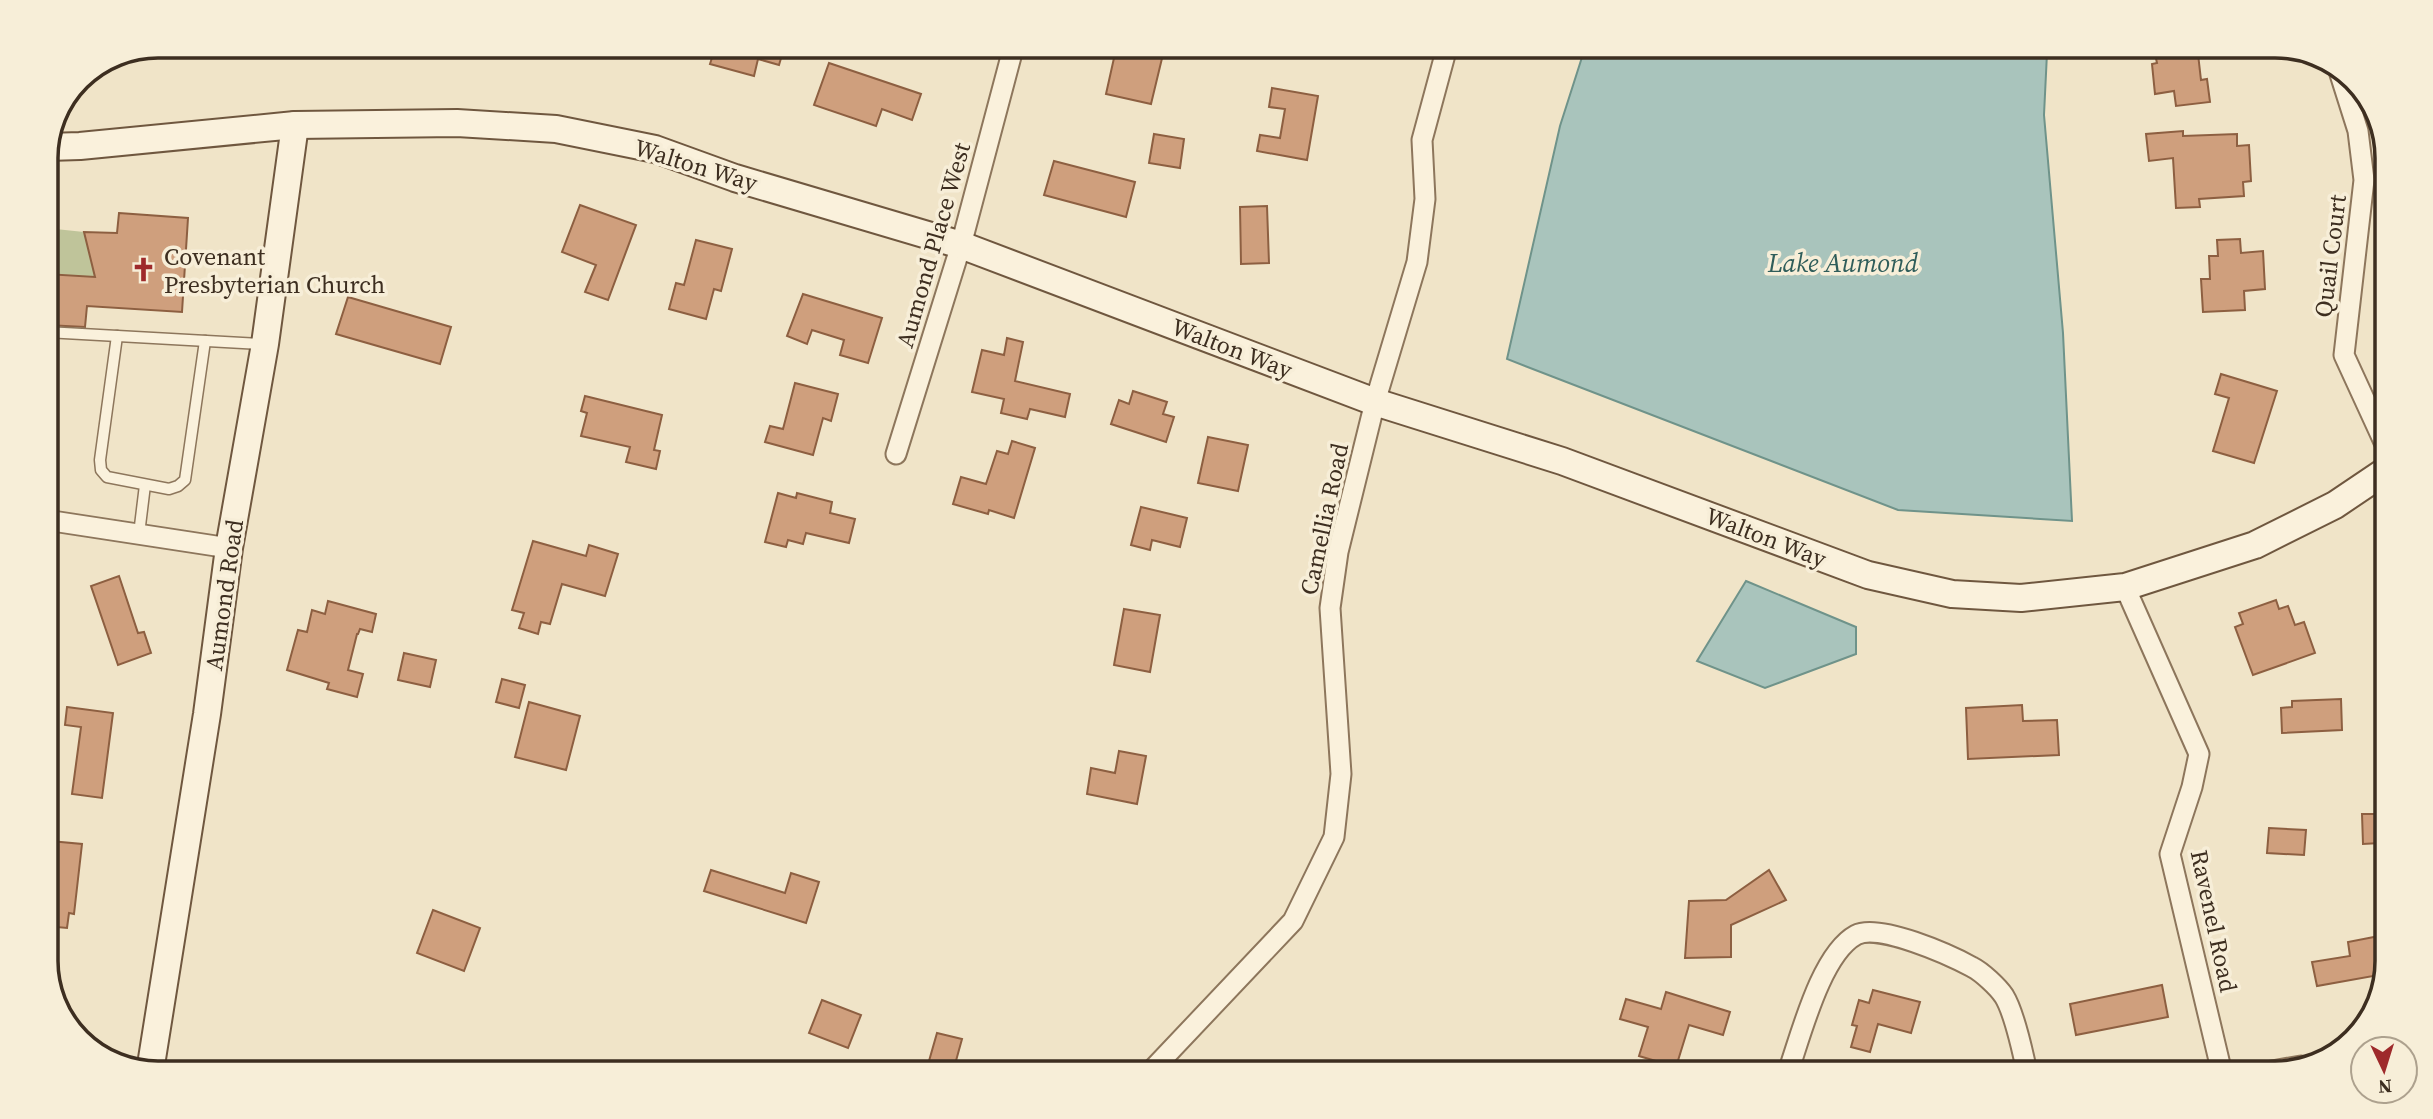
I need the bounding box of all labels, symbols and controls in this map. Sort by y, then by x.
street label: Walton Way [631,131,762,200]
street label: Aumond Place West [888,138,978,351]
street label: Quail Court [2306,192,2354,319]
place label: Covenant Presbyterian Church [164,240,385,301]
water label: Lake Aumond [1767,245,1919,281]
church icon: Covenant Presbyterian Church [130,256,158,284]
street label: Walton Way [1167,310,1298,386]
street label: Camellia Road [1292,440,1356,598]
street label: Walton Way [1701,499,1832,575]
street label: Aumond Road [197,517,251,673]
street label: Ravenel Road [2183,847,2245,996]
north arrow [2349,1035,2419,1105]
text: N [2377,1074,2393,1100]

